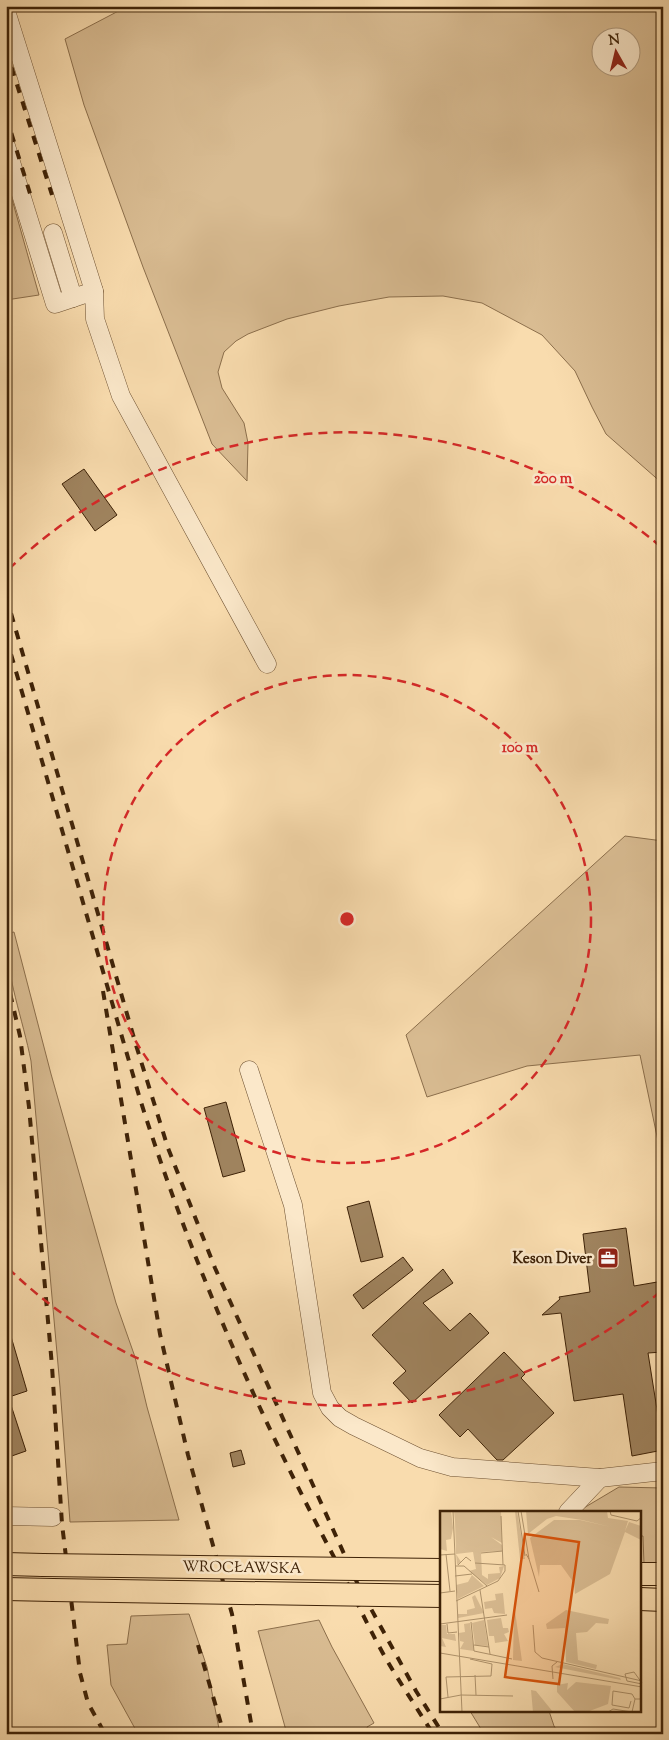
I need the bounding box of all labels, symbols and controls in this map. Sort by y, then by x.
north arrow [592,28,642,78]
text: N [608,30,621,52]
text: 200 m [534,469,573,490]
text: 100 m [502,738,539,759]
centre of rings [338,910,356,928]
office icon: Keson Diver [596,1246,620,1270]
place label: Keson Diver [513,1249,592,1270]
inset map [440,1511,642,1712]
street label: WROCŁAWSKA [182,1557,302,1580]

